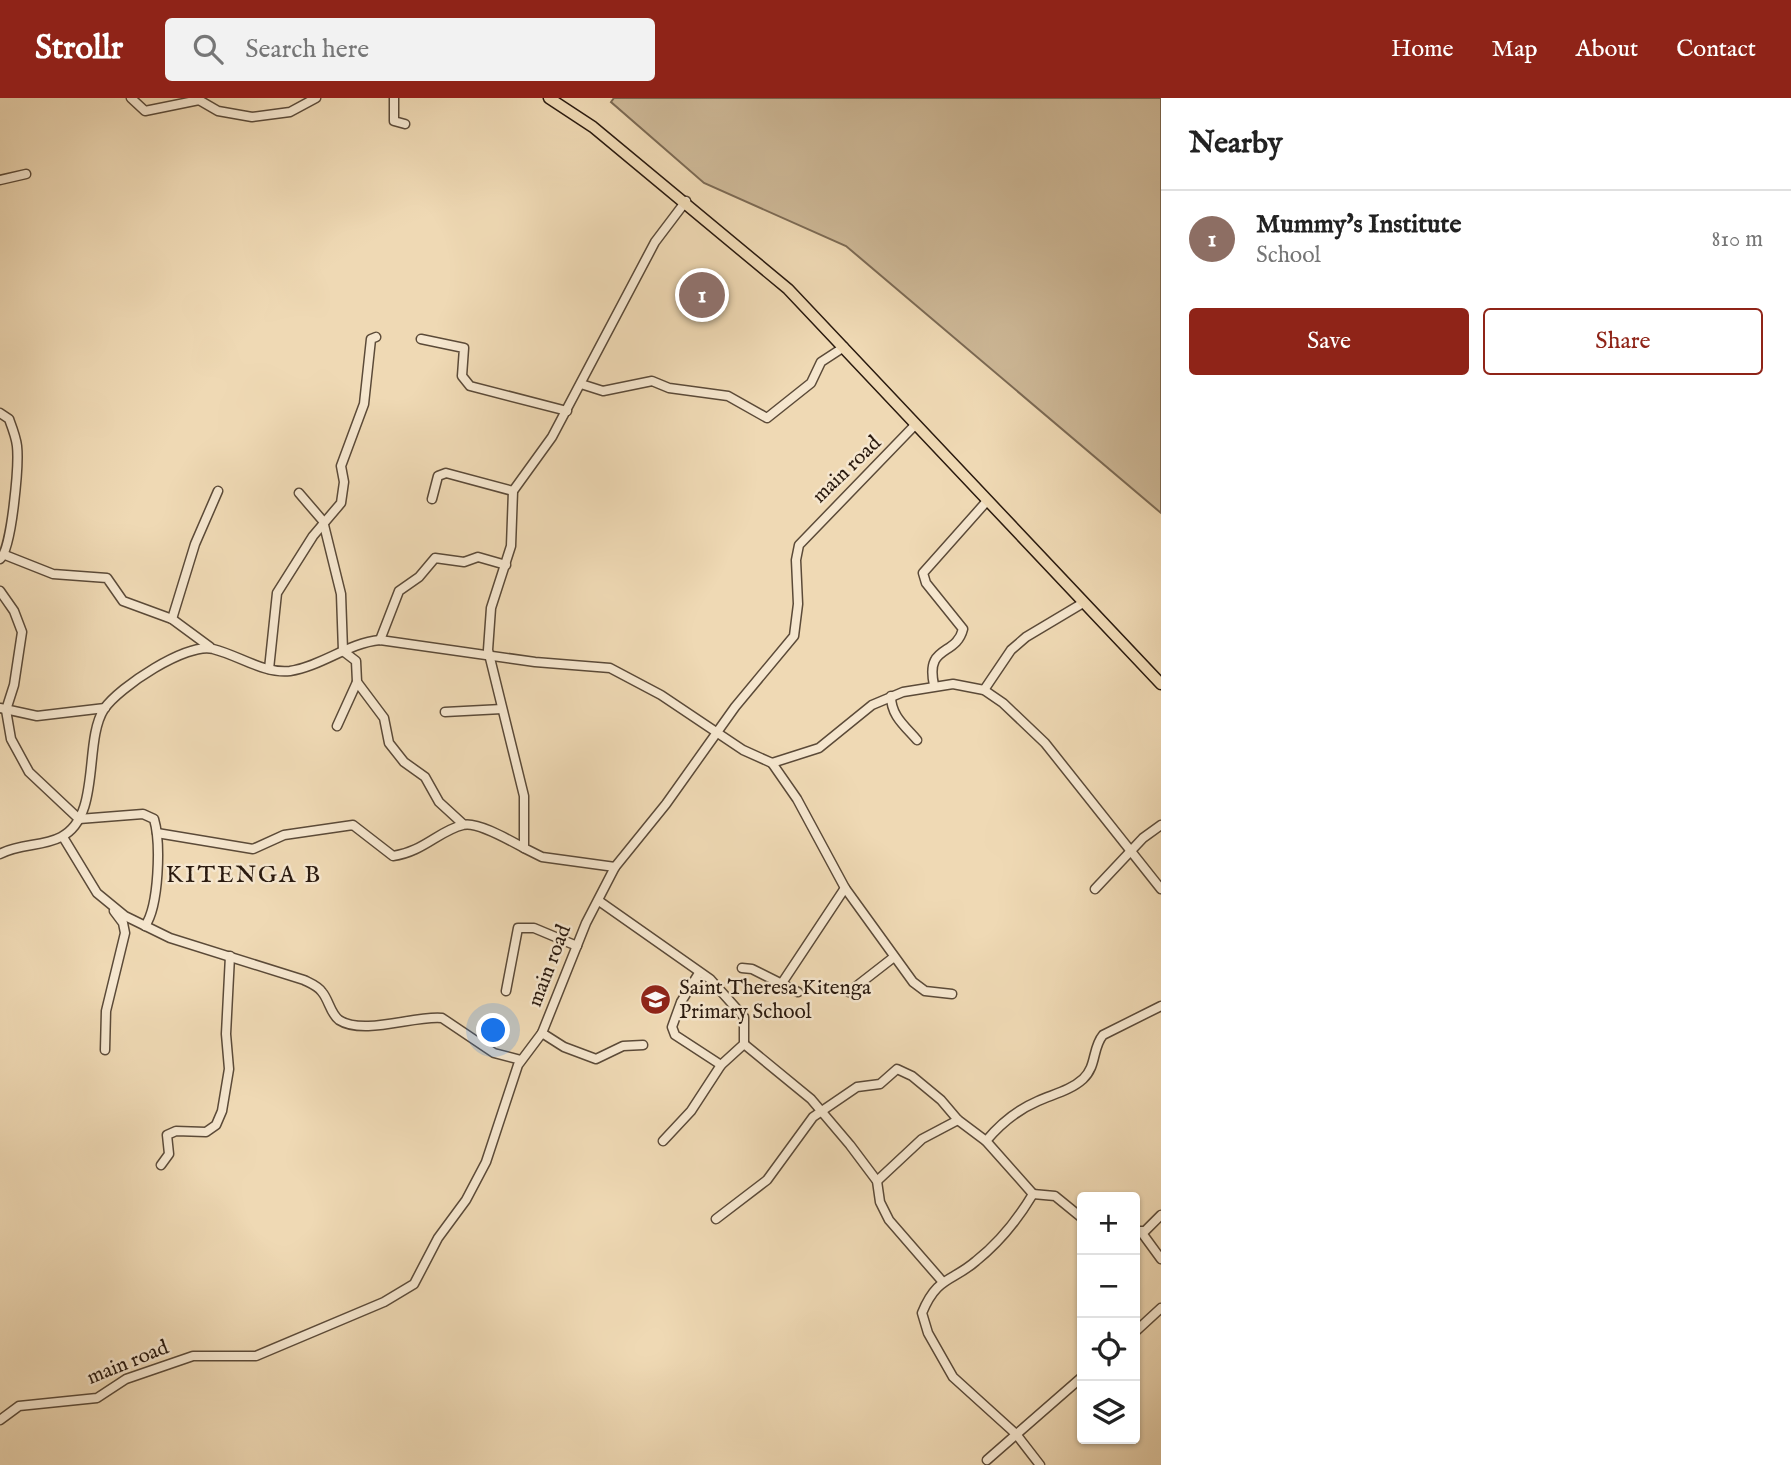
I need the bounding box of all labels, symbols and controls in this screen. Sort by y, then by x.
search box [165,18,655,81]
text: Strollr [35,28,123,70]
icon: search [189,30,227,68]
text: Search here [245,33,369,66]
text: Home [1391,34,1454,65]
text: Map [1492,34,1538,65]
text: About [1576,34,1638,65]
text: Contact [1676,34,1756,65]
text: Nearby [1189,125,1282,163]
text: Mummy's Institute [1256,208,1461,241]
text: 1 [1208,225,1216,254]
text: 810 m [1711,225,1763,254]
text: School [1256,241,1321,270]
pin: 1 [679,269,725,321]
button: Save [1189,308,1469,375]
button: Share [1483,308,1763,375]
street label: main road [807,430,888,510]
district label: KITENGA B [166,860,322,891]
street label: main road [522,920,578,1011]
place label: Saint Theresa Kitenga Primary School [679,975,872,1026]
school or university icon: Saint Theresa Kitenga Primary School [639,983,673,1017]
your location [476,1013,510,1047]
map controls [1077,1192,1140,1444]
button: + [1077,1192,1140,1255]
button: − [1077,1255,1140,1318]
button: locate [1077,1318,1140,1381]
street label: main road [83,1334,174,1392]
button: layers [1077,1381,1140,1444]

